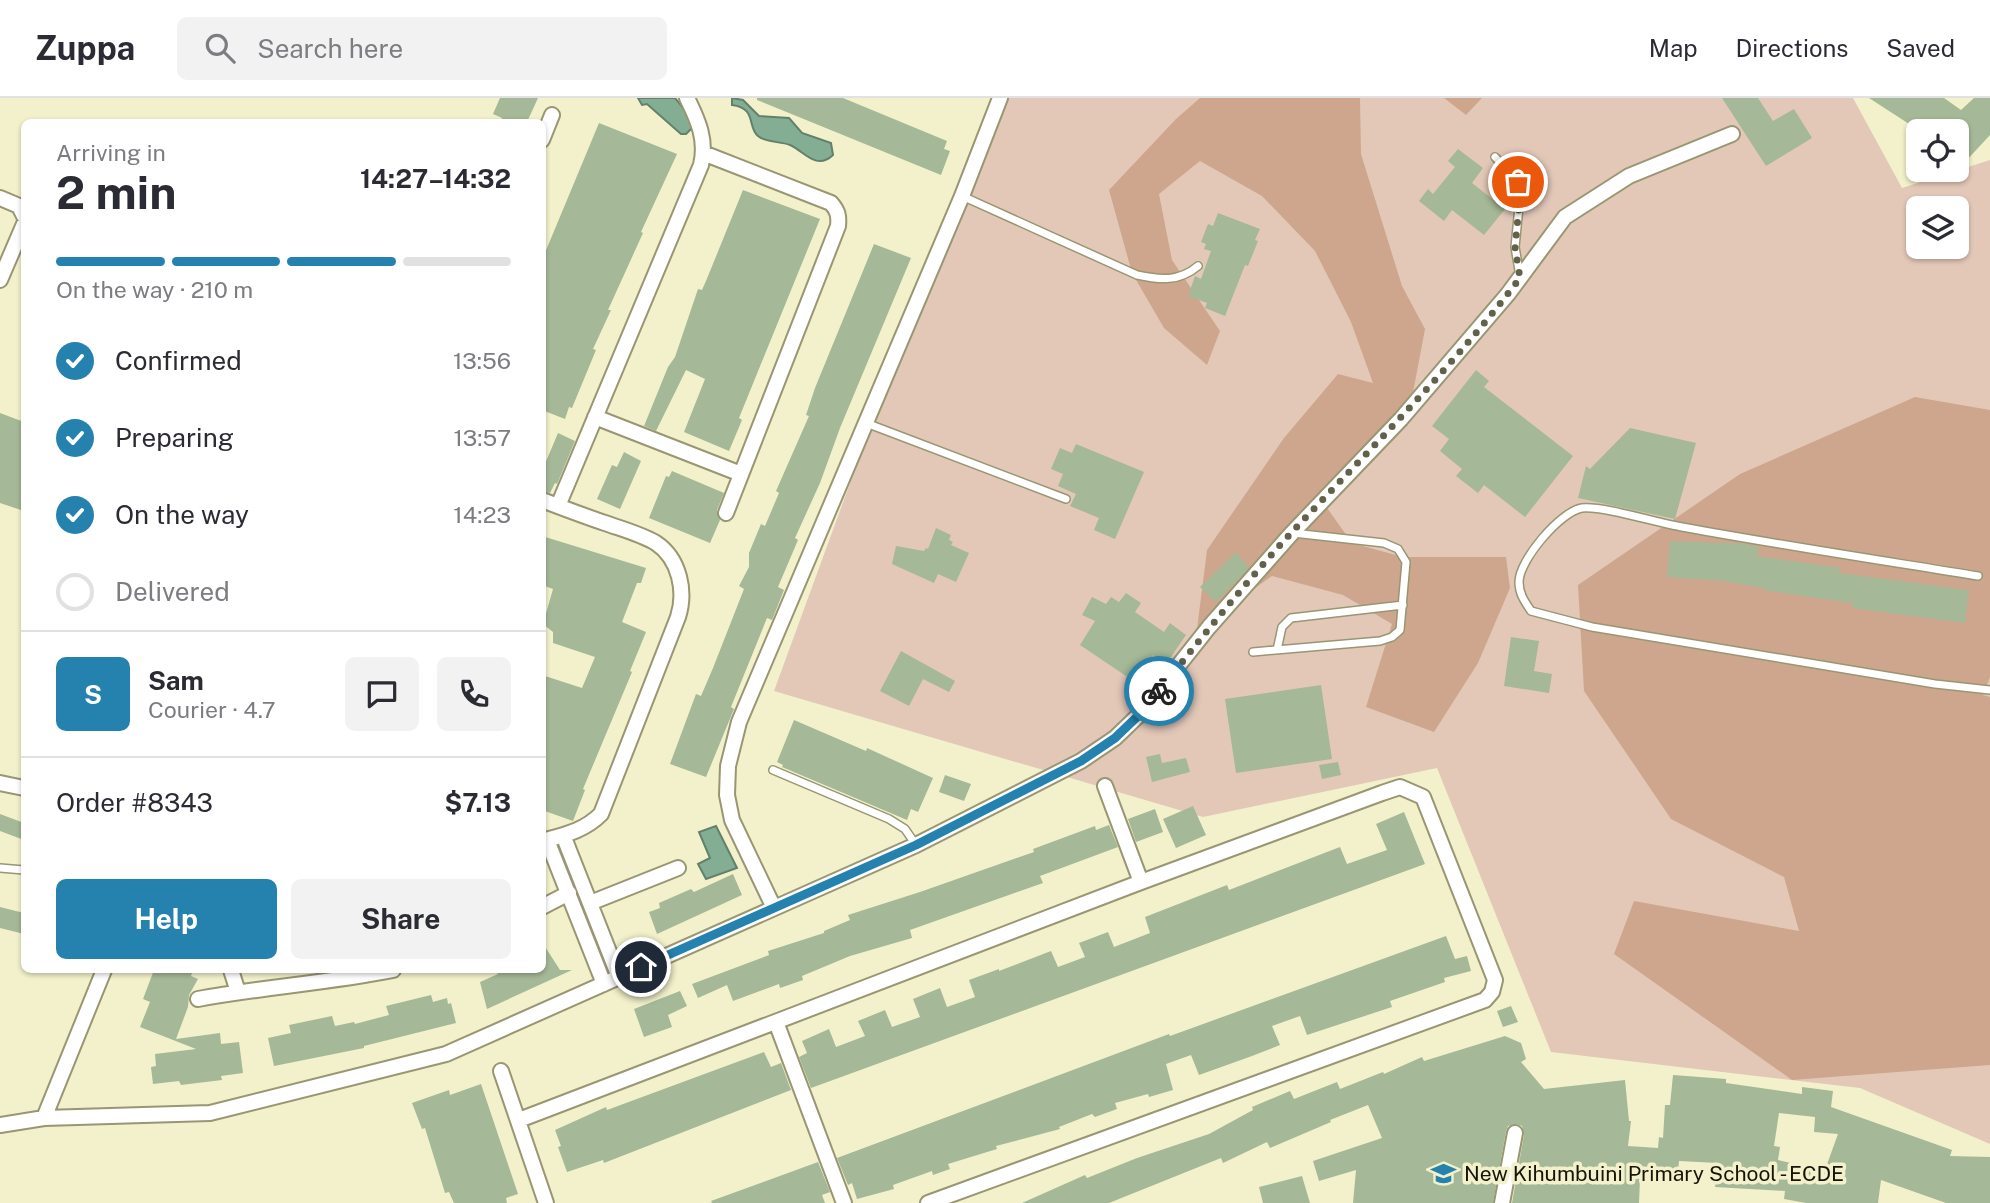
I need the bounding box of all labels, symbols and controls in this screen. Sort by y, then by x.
search box [177,17,667,80]
text: Zuppa [35,29,135,67]
icon: search [201,29,239,67]
text: Search here [257,33,403,64]
text: Map [1649,34,1698,62]
text: Directions [1736,34,1848,62]
text: Saved [1886,34,1955,62]
map controls [1906,119,1969,259]
button: locate [1906,119,1969,182]
text: Arriving in [56,139,166,166]
pin [1488,152,1548,212]
text: 14:27–14:32 [360,163,511,194]
icon: bag [1499,163,1537,201]
text: 2 min [56,165,176,219]
button: layers [1906,196,1969,259]
text: On the way · 210 m [56,276,253,303]
icon: check [56,342,94,380]
text: Confirmed [115,345,242,376]
text: 13:56 [453,347,511,374]
icon: check [56,419,94,457]
text: Preparing [115,422,234,453]
text: 13:57 [453,424,511,451]
icon: check [56,496,94,534]
text: On the way [115,499,249,530]
text: 14:23 [453,501,511,528]
text: Delivered [115,576,230,607]
courier [1124,656,1194,726]
button: chat [345,657,419,731]
button: phone [437,657,511,731]
text: Sam [148,665,204,696]
icon: bike [1140,672,1178,710]
text: S [84,679,102,710]
text: Courier · 4.7 [148,696,276,723]
text: Order #8343 [56,787,213,818]
text: $7.13 [445,787,511,818]
button: Help [56,879,277,959]
button: Share [291,879,511,959]
pin [611,937,671,997]
icon: home [622,948,660,986]
school or university icon: New Kihumbuini Primary School - ECDE [1430,1160,1458,1188]
place label: New Kihumbuini Primary School - ECDE [1464,1161,1844,1186]

